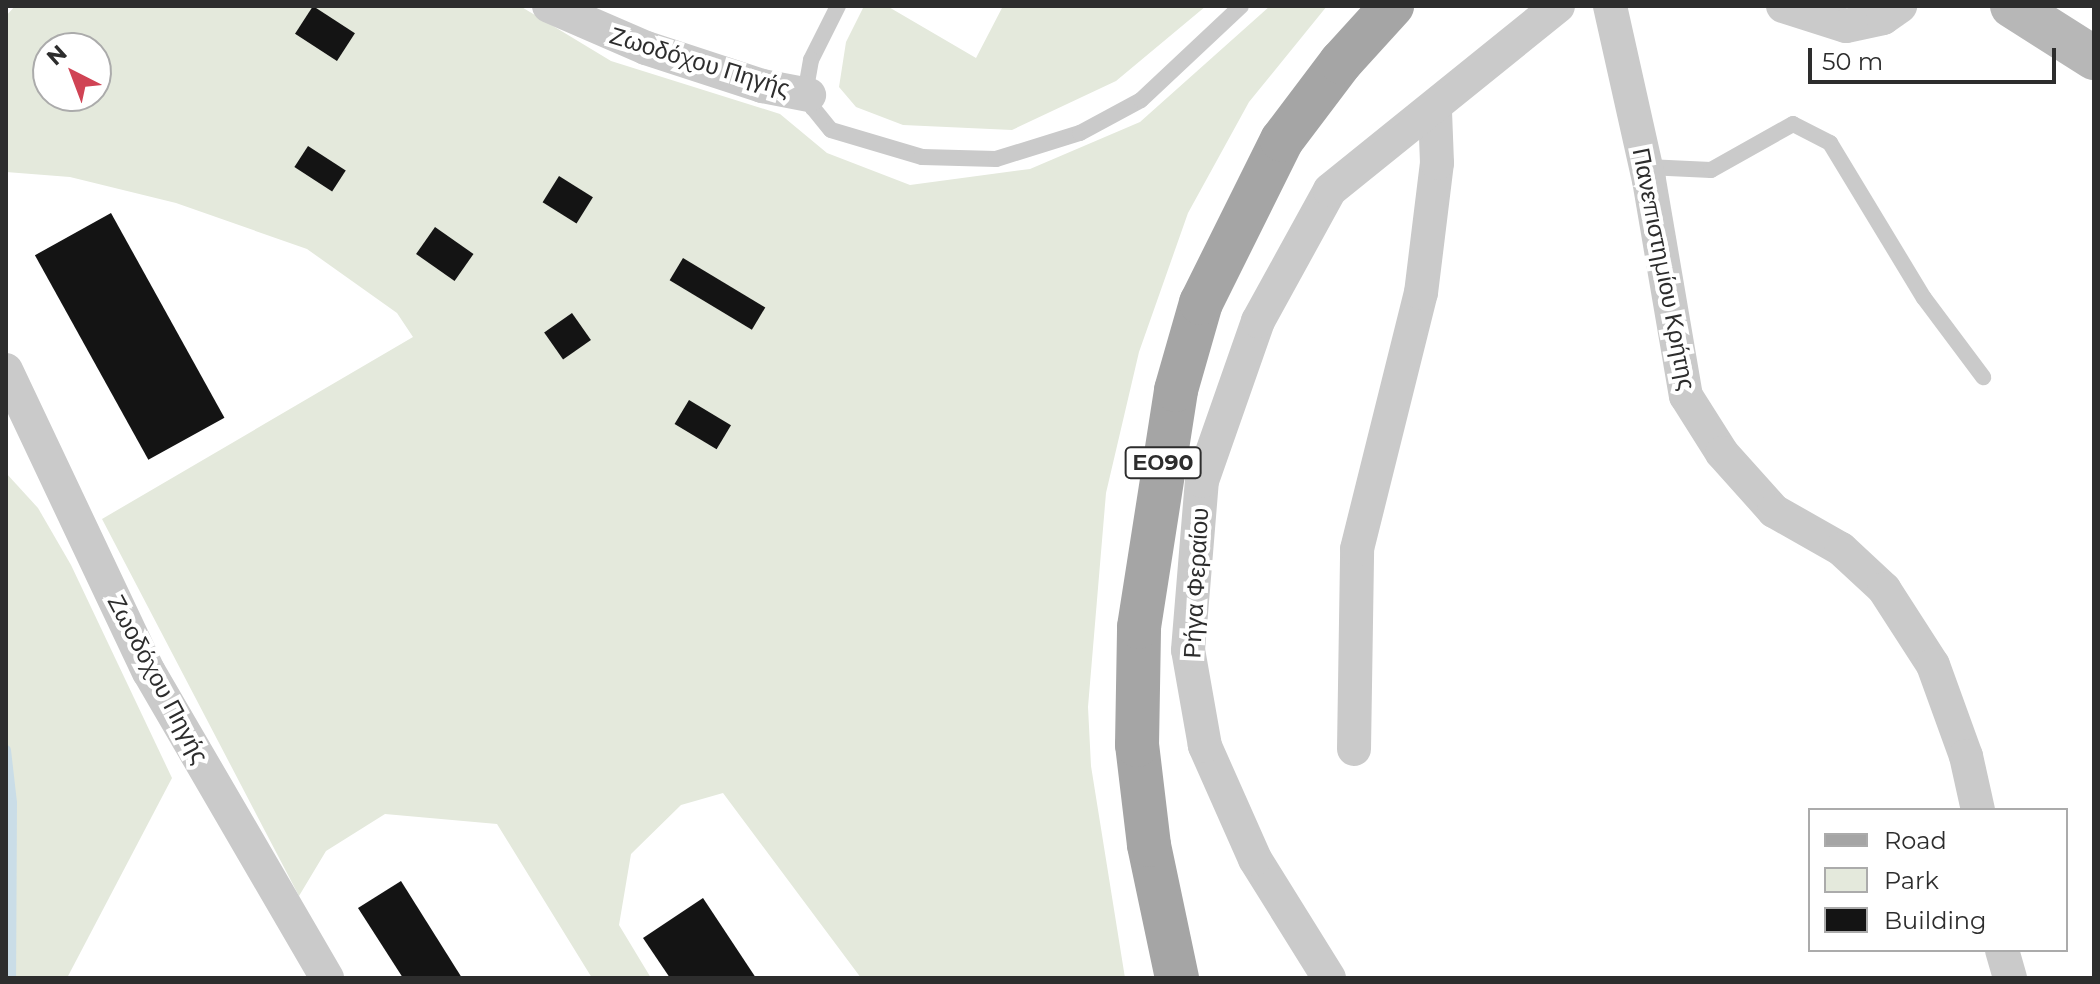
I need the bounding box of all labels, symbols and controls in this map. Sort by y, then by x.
street label: Ζωοδόχου Πηγής [607,21,793,103]
north arrow [32,32,112,112]
scale bar [1812,32,2060,82]
text: N [41,39,73,71]
text: 50 m [1822,47,1883,76]
street label: Πανεπιστημίου Κρήτης [1626,146,1702,392]
road number: ΕΟ90 [1123,445,1203,481]
street label: Ρήγα Φεραίου [1178,507,1214,659]
street label: Ζωοδόχου Πηγής [101,590,215,768]
legend [1808,808,2068,952]
text: Road [1884,826,1947,855]
text: Park [1884,866,1939,895]
text: Building [1884,906,1987,935]

